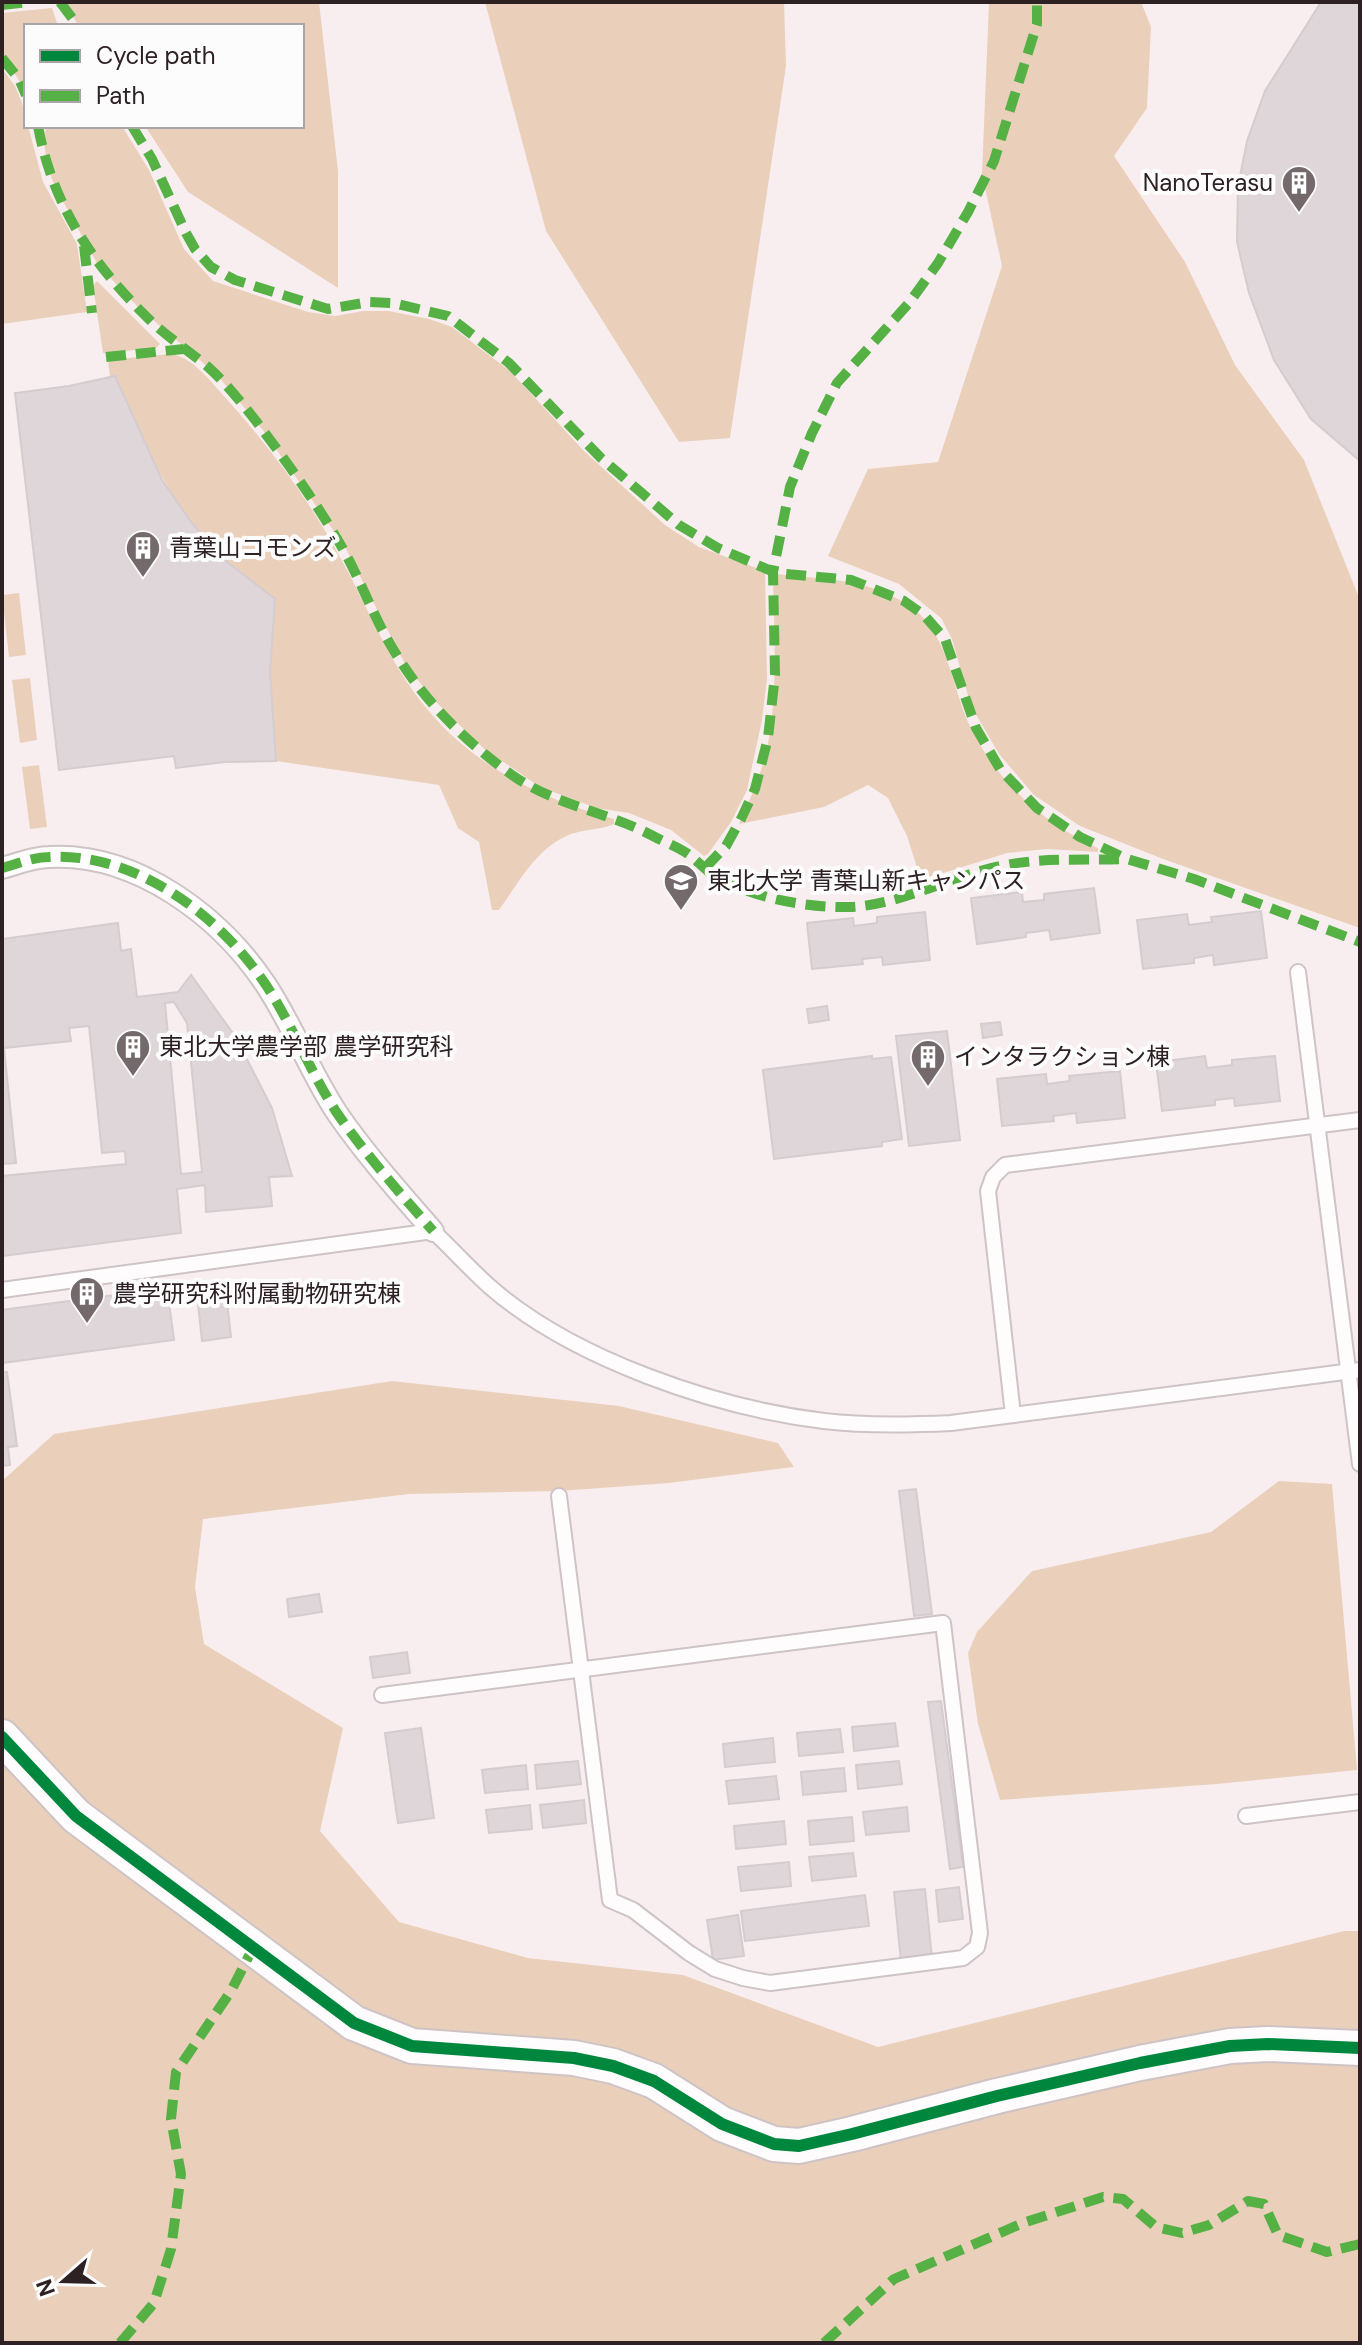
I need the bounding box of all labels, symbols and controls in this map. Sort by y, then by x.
legend [24,24,304,128]
text: Cycle path [96,40,215,71]
text: Path [96,80,145,111]
building icon: NanoTerasu [1280,164,1318,214]
place label: NanoTerasu [1143,167,1273,198]
building icon: 青葉山コモンズ [124,529,162,579]
place label: 青葉山コモンズ [169,532,337,563]
school or university icon: 東北大学 青葉山新キャンパス [662,862,700,912]
place label: 東北大学 青葉山新キャンパス [707,865,1025,896]
building icon: 東北大学農学部 農学研究科 [114,1028,152,1078]
place label: 東北大学農学部 農学研究科 [159,1031,453,1062]
building icon: インタラクション棟 [909,1038,947,1088]
place label: インタラクション棟 [954,1041,1170,1072]
building icon: 農学研究科附属動物研究棟 [68,1275,106,1325]
place label: 農学研究科附属動物研究棟 [113,1278,401,1309]
north arrow [24,2241,104,2321]
text: N [29,2275,62,2300]

